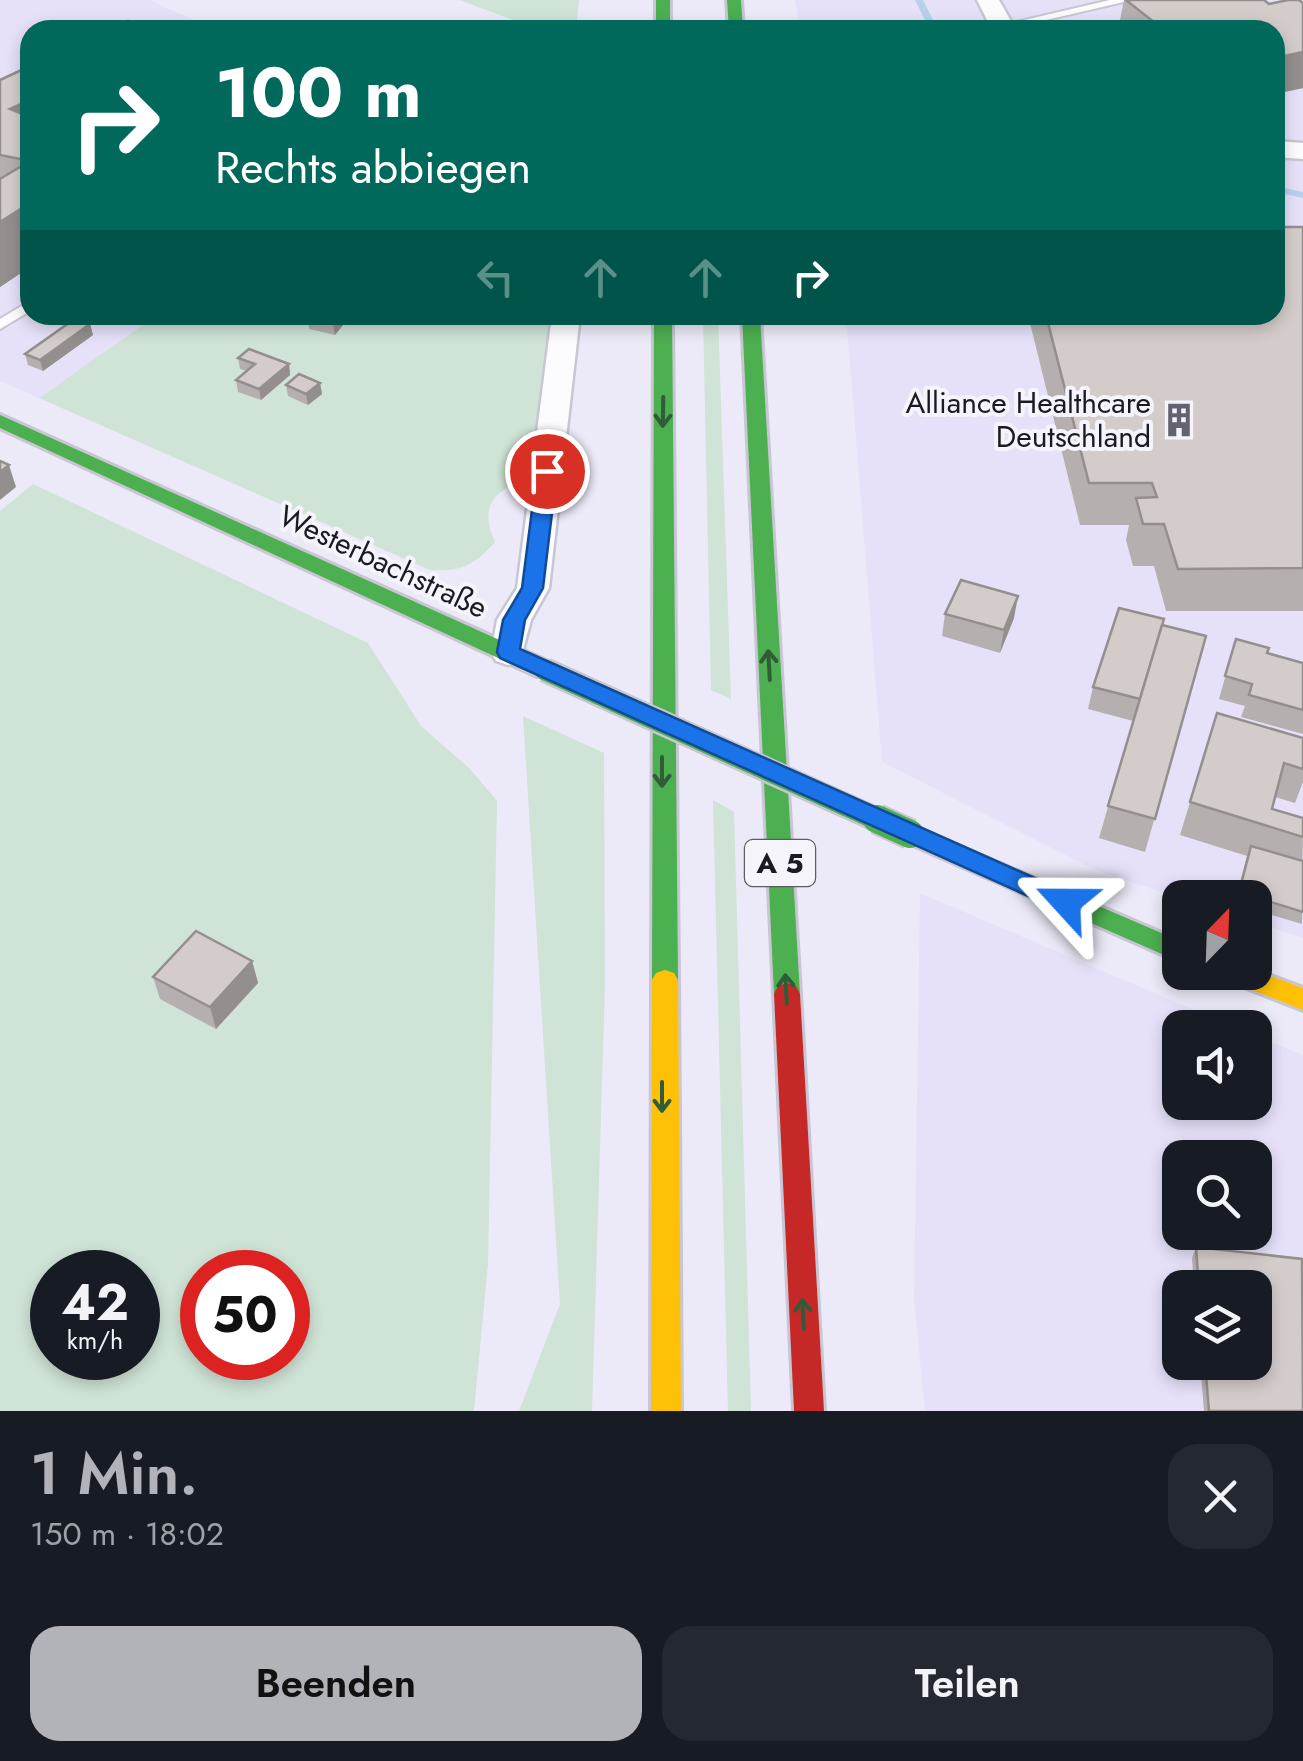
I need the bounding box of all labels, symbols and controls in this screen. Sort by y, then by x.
text: 100 m [215,42,422,143]
icon: right [50,60,180,190]
text: Rechts abbiegen [215,135,531,200]
icon: left [468,250,523,305]
icon: ahead [573,250,628,305]
icon: ahead [678,250,733,305]
icon: right [783,250,838,305]
place label: Alliance Healthcare Deutschland [905,381,1151,458]
one-way arrow [653,396,672,428]
building icon: Alliance Healthcare Deutschland [1160,401,1198,439]
pin [505,429,590,514]
icon: arrive [520,444,575,499]
street label: Westerbachstraße [272,494,495,629]
one-way arrow [759,649,778,681]
one-way arrow [652,756,671,788]
road number: A 5 [745,840,815,886]
position arrow [1014,850,1118,954]
north arrow [1162,880,1272,990]
map controls [1162,880,1272,1380]
one-way arrow [776,974,795,1006]
button: sound [1162,1010,1272,1120]
one-way arrow [653,1081,672,1113]
button: search [1162,1140,1272,1250]
speed limit sign: 50 [180,1250,310,1380]
text: 42 [61,1266,129,1339]
button: layers [1162,1270,1272,1380]
one-way arrow [793,1298,812,1330]
text: km/h [67,1322,123,1358]
text: 1 Min. [30,1430,198,1517]
button: close [1168,1444,1273,1549]
text: 150 m · 18:02 [30,1511,224,1557]
button: Beenden [30,1626,642,1741]
button: Teilen [662,1626,1273,1741]

